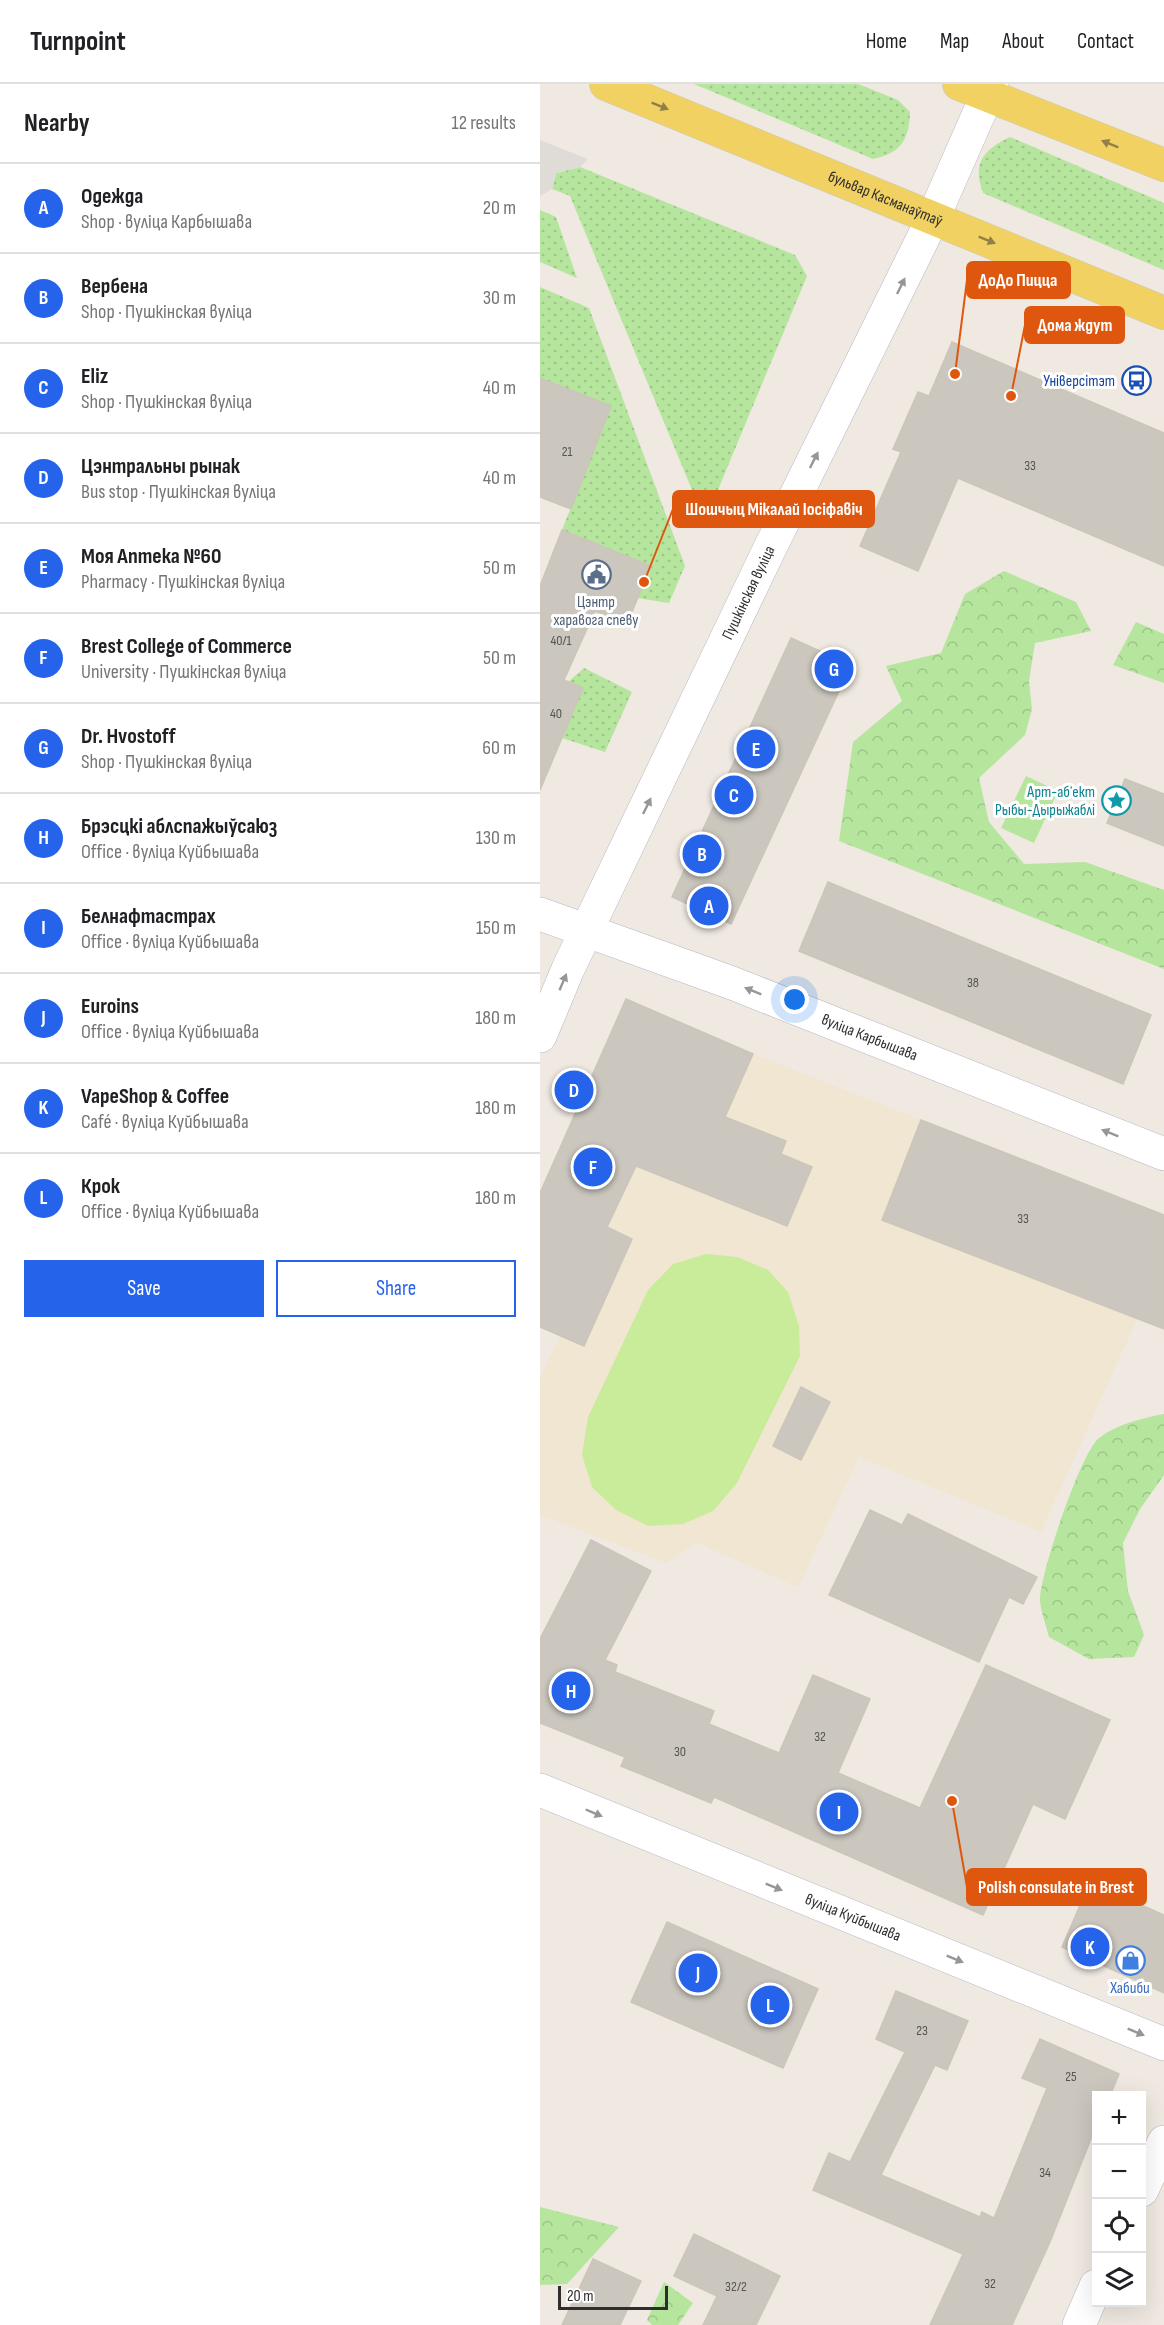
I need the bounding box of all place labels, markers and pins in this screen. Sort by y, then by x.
callout: ДоДо Пицца [967,262,1070,298]
callout: Дома ждут [1025,307,1124,343]
bus stop icon: Універсітэт [1120,365,1152,397]
place label: Універсітэт [1043,372,1115,391]
callout: Шошчыц Мікалай Іосіфавіч [673,491,874,527]
public building icon: Цэнтр харавога спеву [580,558,612,590]
place label: Цэнтр харавога спеву [553,593,639,630]
pin: G [814,646,854,692]
pin: E [736,726,776,772]
pin: C [714,772,754,818]
place label: Арт-абʼект Рыбы-Дырыжаблі [995,783,1095,820]
place icon: Арт-абʼект Рыбы-Дырыжаблі [1100,785,1132,817]
pin: B [682,832,722,876]
pin: A [690,884,728,928]
pin: D [555,1068,594,1112]
pin: F [574,1144,612,1190]
pin: H [552,1668,591,1714]
pin: I [820,1790,858,1834]
callout: Polish consulate in Brest [967,1869,1146,1905]
pin: K [1070,1924,1110,1970]
shop icon: Хабиби [1114,1944,1146,1976]
pin: J [678,1950,718,1996]
place label: Хабиби [1109,1979,1150,1998]
pin: L [750,1982,790,2028]

